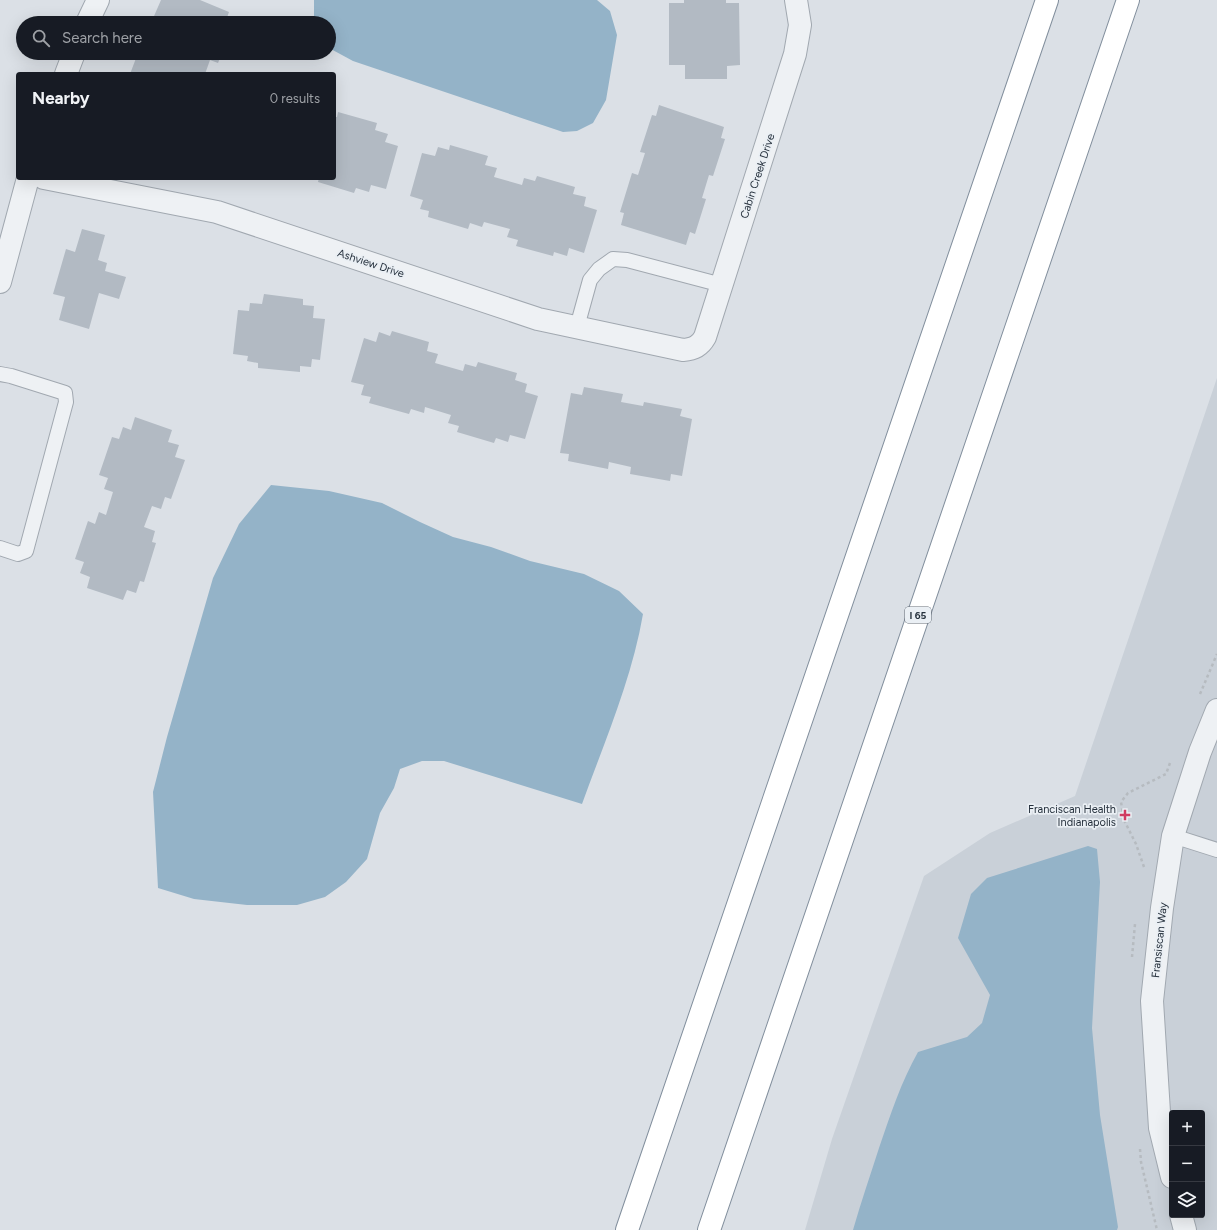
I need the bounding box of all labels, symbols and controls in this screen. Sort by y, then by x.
search box [16,16,336,60]
icon: search [30,27,52,49]
text: Search here [62,29,142,47]
text: Nearby [32,88,90,108]
text: 0 results [270,91,320,106]
street label: Cabin Creek Drive [738,132,777,220]
street label: Ashview Drive [336,247,406,280]
road number: I 65 [905,607,931,623]
place label: Franciscan Health Indianapolis [1028,803,1116,829]
marker: Franciscan Health Indianapolis [1119,809,1131,821]
street label: Fransiscan Way [1149,901,1170,979]
map controls [1169,1110,1205,1218]
button: + [1169,1110,1205,1146]
button: − [1169,1146,1205,1182]
button: layers [1169,1182,1205,1218]

